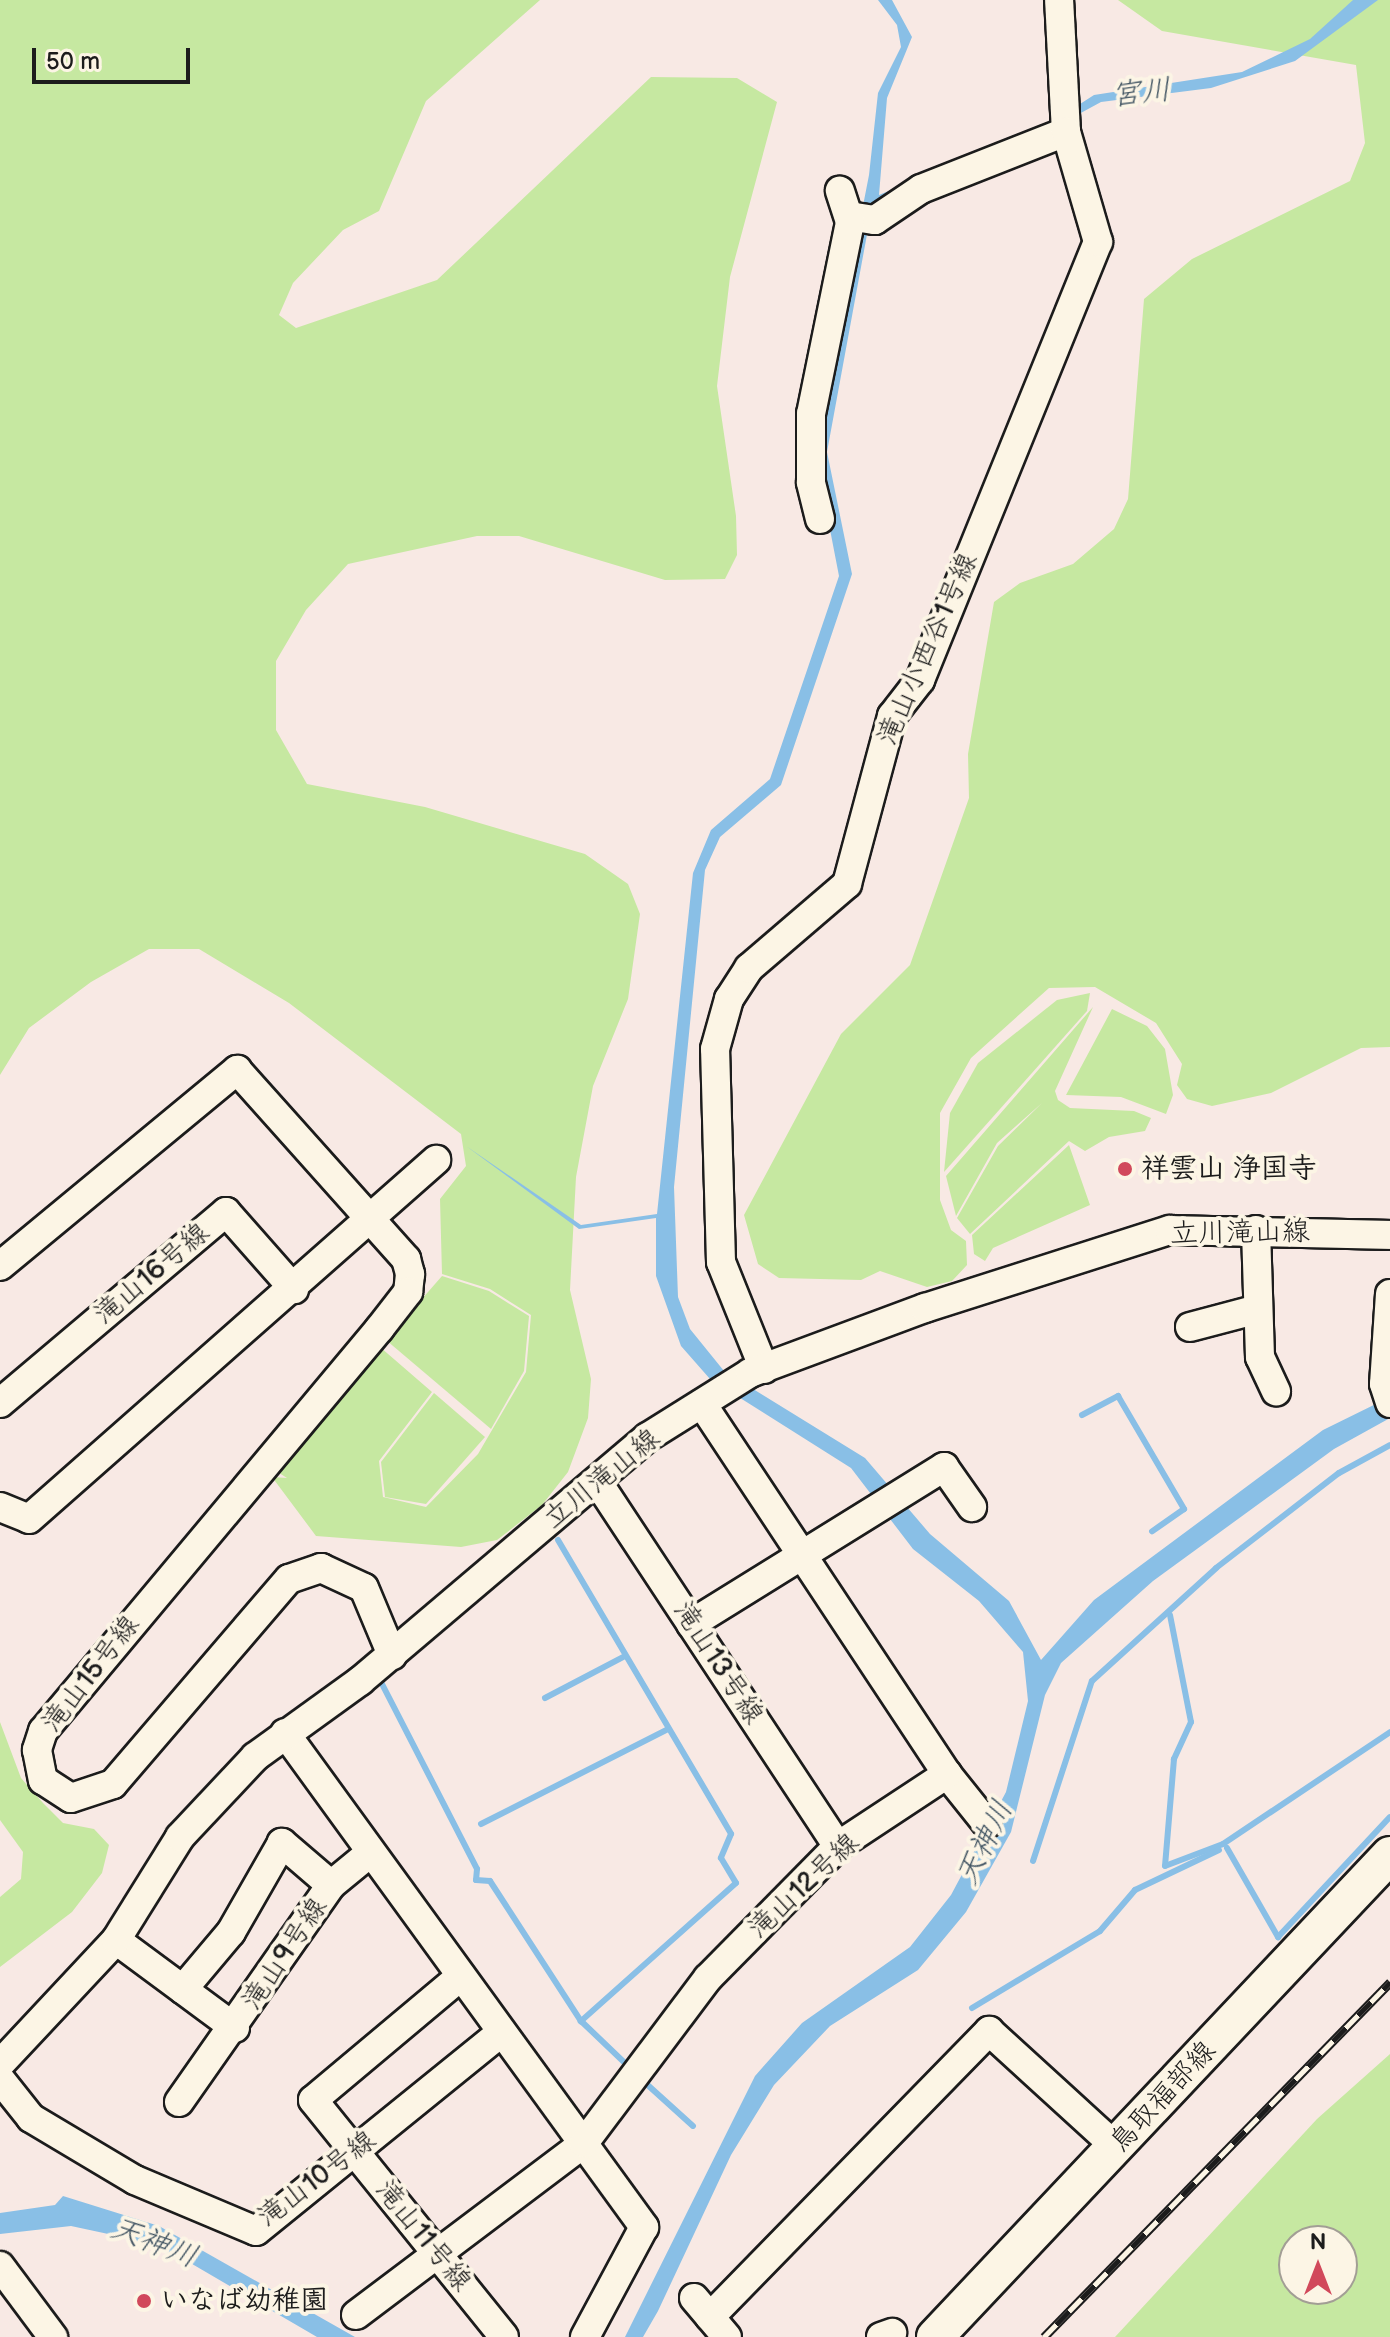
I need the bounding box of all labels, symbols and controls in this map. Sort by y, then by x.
scale bar [36,32,194,82]
text: 50 m [46,47,100,76]
water label: 宮川 [1109,72,1173,114]
street label: 滝山小西谷1号線 [871,548,985,750]
place label: 祥雲山 浄国寺 [1141,1152,1317,1186]
marker: 祥雲山 浄国寺 [1116,1160,1134,1178]
street label: 立川滝山線 [1170,1215,1310,1251]
street label: 滝山16号線 [88,1216,216,1332]
street label: 立川滝山線 [537,1422,667,1536]
street label: 滝山13号線 [666,1595,770,1731]
street label: 滝山15号線 [35,1609,147,1739]
water label: 天神川 [949,1795,1021,1891]
street label: 滝山12号線 [742,1826,866,1946]
street label: 滝山9号線 [235,1891,335,2017]
street label: 鳥取福部線 [1103,2034,1223,2160]
street label: 滝山10号線 [251,2124,383,2234]
street label: 滝山11号線 [368,2173,478,2299]
water label: 天神川 [106,2210,202,2276]
north arrow [1278,2225,1358,2305]
text: N [1310,2229,1326,2256]
place label: いなば幼稚園 [160,2284,328,2318]
marker: いなば幼稚園 [135,2292,153,2310]

